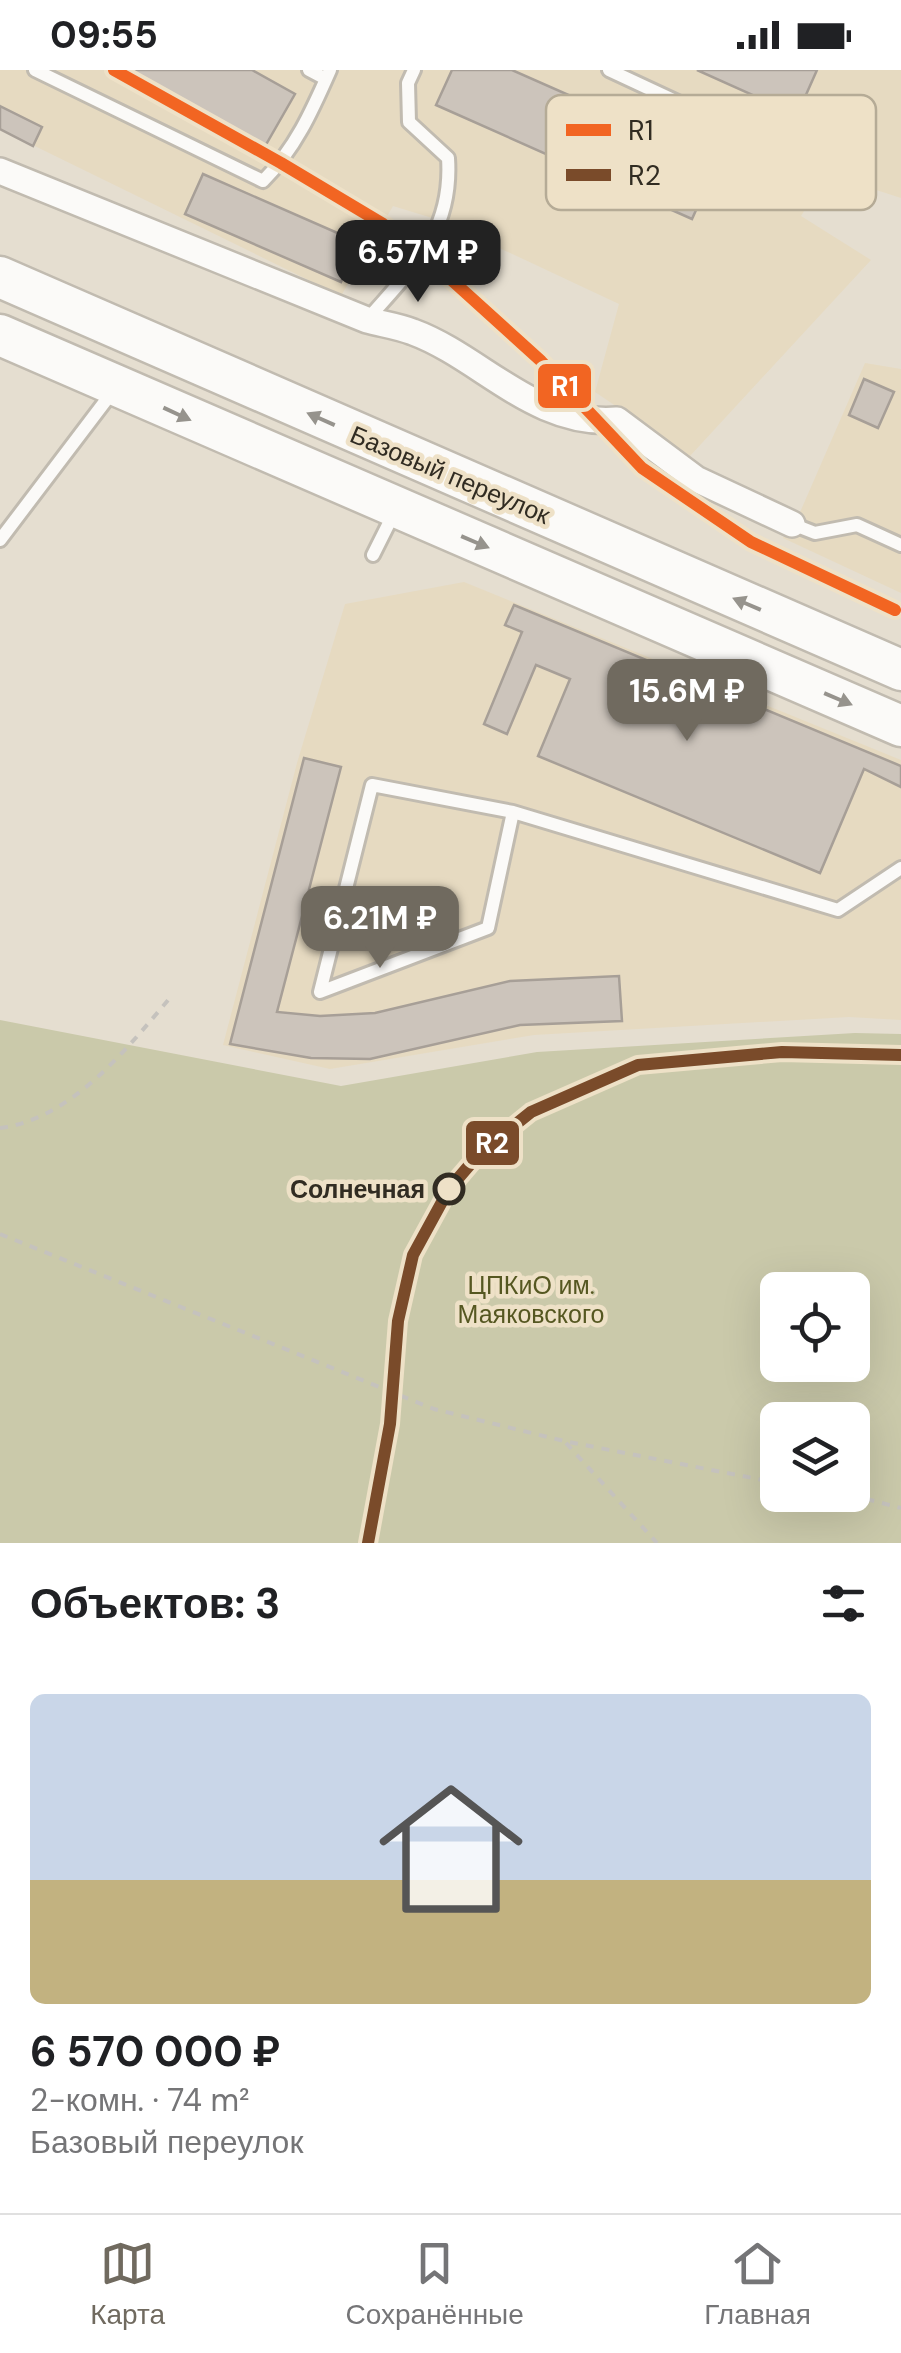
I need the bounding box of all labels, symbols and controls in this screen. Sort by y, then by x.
text: 09:55 [50,10,158,60]
legend [546,95,876,210]
text: R1 [628,112,653,149]
text: R2 [628,157,661,194]
pin: 6.57M ₽ [326,220,510,305]
text: 6.57M ₽ [358,231,478,273]
line badge: R1 [536,362,593,410]
text: R1 [551,368,579,405]
one-way arrow [163,405,192,422]
one-way arrow [306,411,336,427]
street label: Базовый переулок [345,418,556,532]
one-way arrow [460,535,490,551]
one-way arrow [732,596,762,612]
pin: 15.6M ₽ [595,659,779,744]
text: 15.6M ₽ [629,670,745,712]
one-way arrow [823,691,853,707]
pin: 6.21M ₽ [288,886,472,971]
text: 6.21M ₽ [323,897,437,939]
line badge: R2 [464,1119,521,1167]
text: R2 [475,1125,509,1162]
place label: Солнечная [290,1173,425,1206]
marker: Солнечная [434,1174,464,1204]
park label: ЦПКиО им. Маяковского [458,1269,604,1331]
map controls [760,1272,870,1512]
button: locate [760,1272,870,1382]
button: layers [760,1402,870,1512]
text: Объектов: 3 [30,1576,280,1631]
icon: filters [816,1576,871,1631]
icon: home [361,1759,541,1939]
text: 6 570 000 ₽ [30,2024,280,2079]
text: 2-комн. · 74 m² [30,2079,249,2121]
text: Базовый переулок [30,2121,303,2163]
tab: Карта [90,2236,165,2333]
tab: Сохранённые [346,2236,524,2333]
tab: Главная [704,2236,811,2333]

